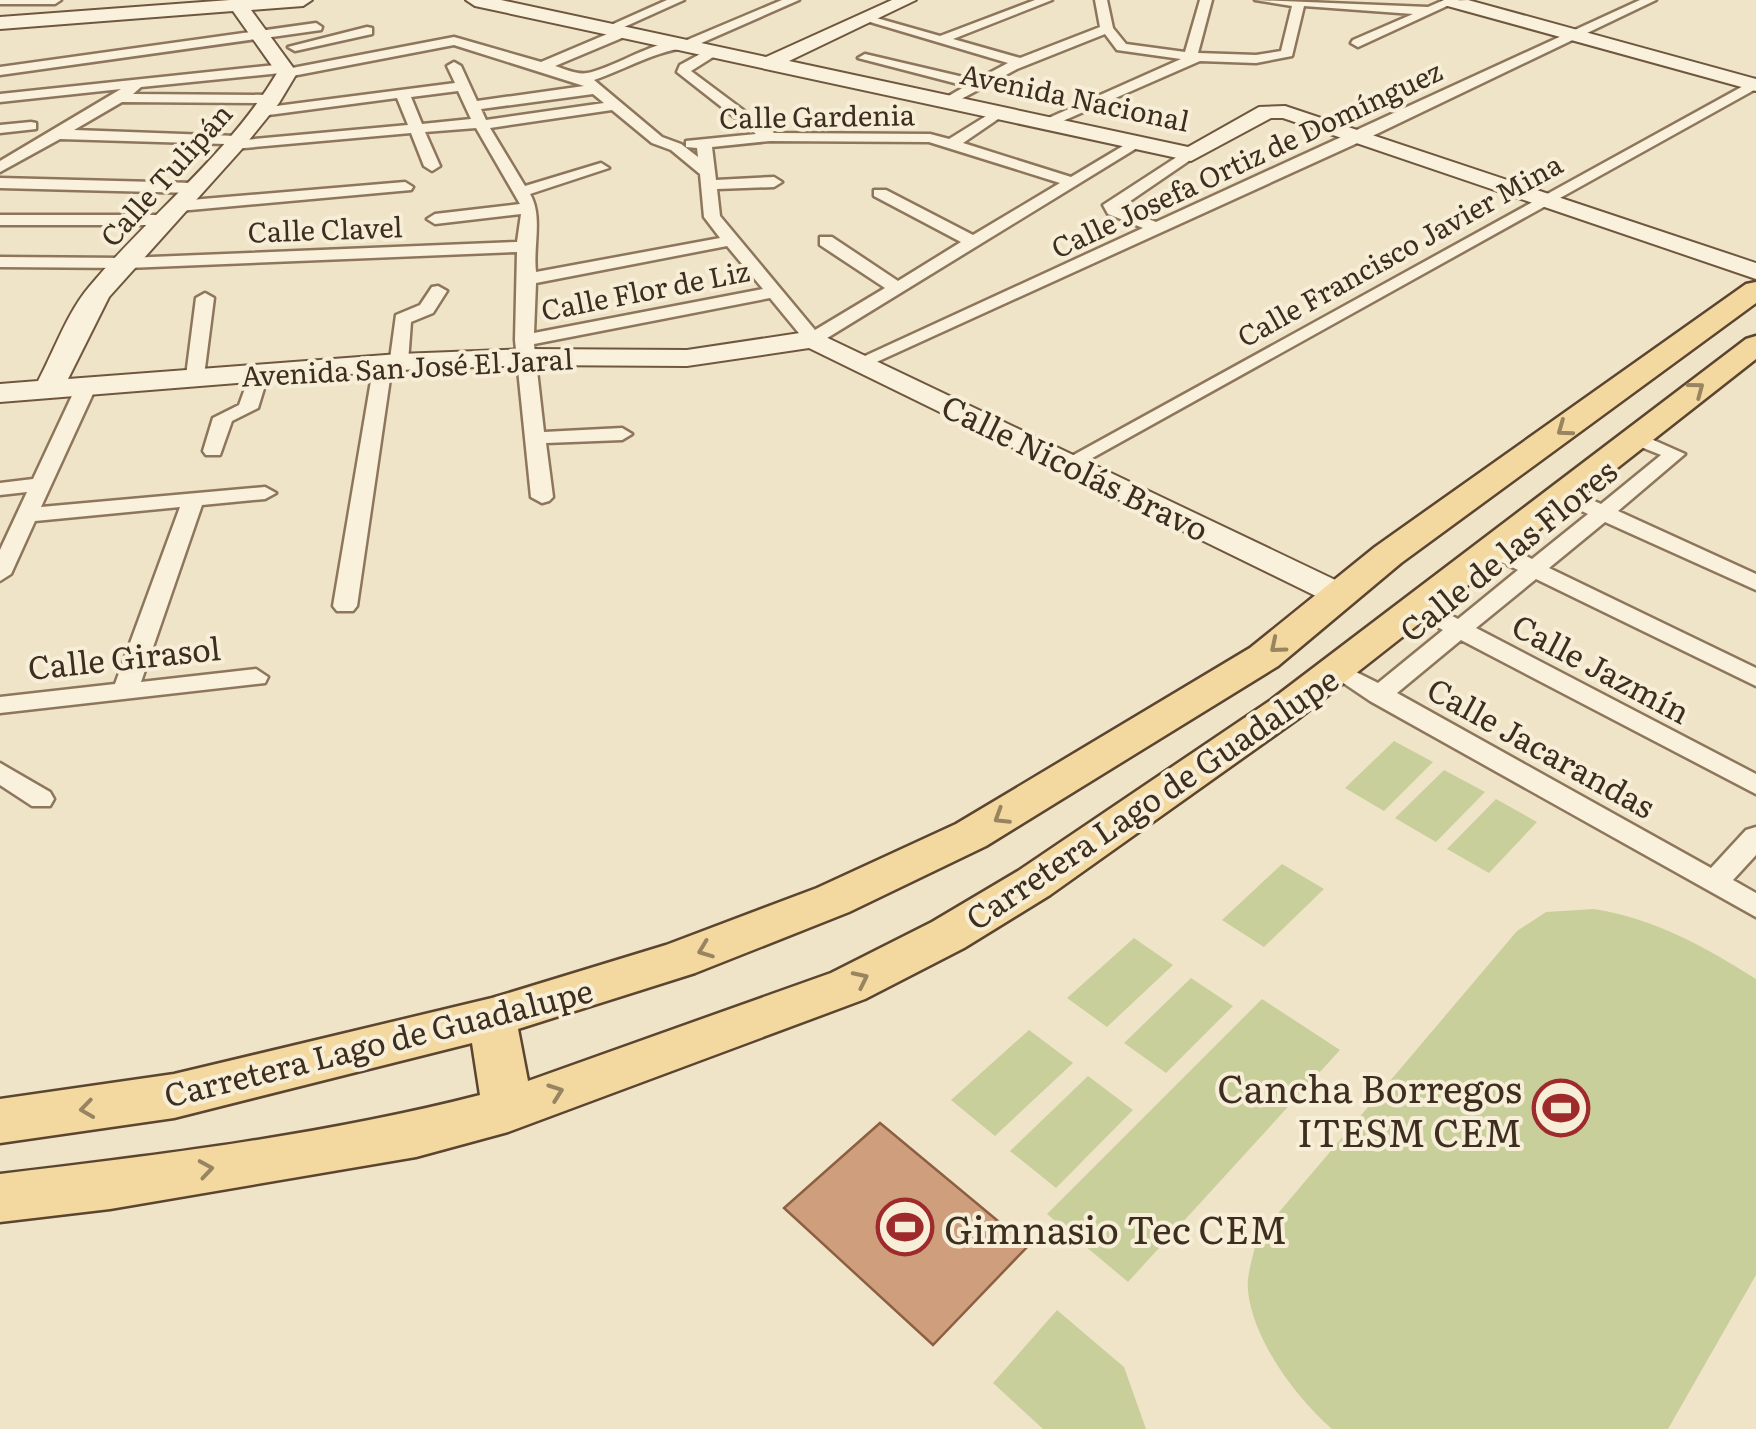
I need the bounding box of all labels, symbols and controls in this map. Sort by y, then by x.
street label: Calle Josefa Ortiz de Domínguez [1044,49,1448,267]
street label: Avenida Nacional [957,51,1193,141]
street label: Calle Gardenia [719,92,915,138]
street label: Calle Tulipán [89,93,241,255]
street label: Calle Francisco Javier Mina [1229,142,1569,356]
street label: Calle Clavel [247,204,403,252]
street label: Calle Flor de Liz [537,248,753,330]
street label: Avenida San José El Jaral [240,336,574,396]
street label: Calle Nicolás Bravo [934,381,1218,551]
one-way arrow [1686,383,1704,401]
one-way arrow [1557,417,1575,435]
street label: Calle de las Flores [1388,446,1626,652]
street label: Calle Jazmín [1504,600,1700,734]
street label: Calle Girasol [25,622,223,690]
one-way arrow [1270,634,1288,652]
street label: Carretera Lago de Guadalupe [955,654,1347,940]
street label: Calle Jacarandas [1419,663,1665,829]
one-way arrow [994,805,1012,824]
one-way arrow [697,938,714,959]
street label: Carretera Lago de Guadalupe [159,964,597,1118]
one-way arrow [851,971,869,991]
place label: Cancha Borregos ITESM CEM [1217,1058,1522,1159]
sports icon: Cancha Borregos ITESM CEM [1531,1078,1591,1138]
one-way arrow [547,1083,564,1104]
one-way arrow [79,1097,95,1118]
one-way arrow [197,1159,214,1180]
sports icon: Gimnasio Tec CEM [875,1197,935,1257]
place label: Gimnasio Tec CEM [944,1199,1287,1256]

